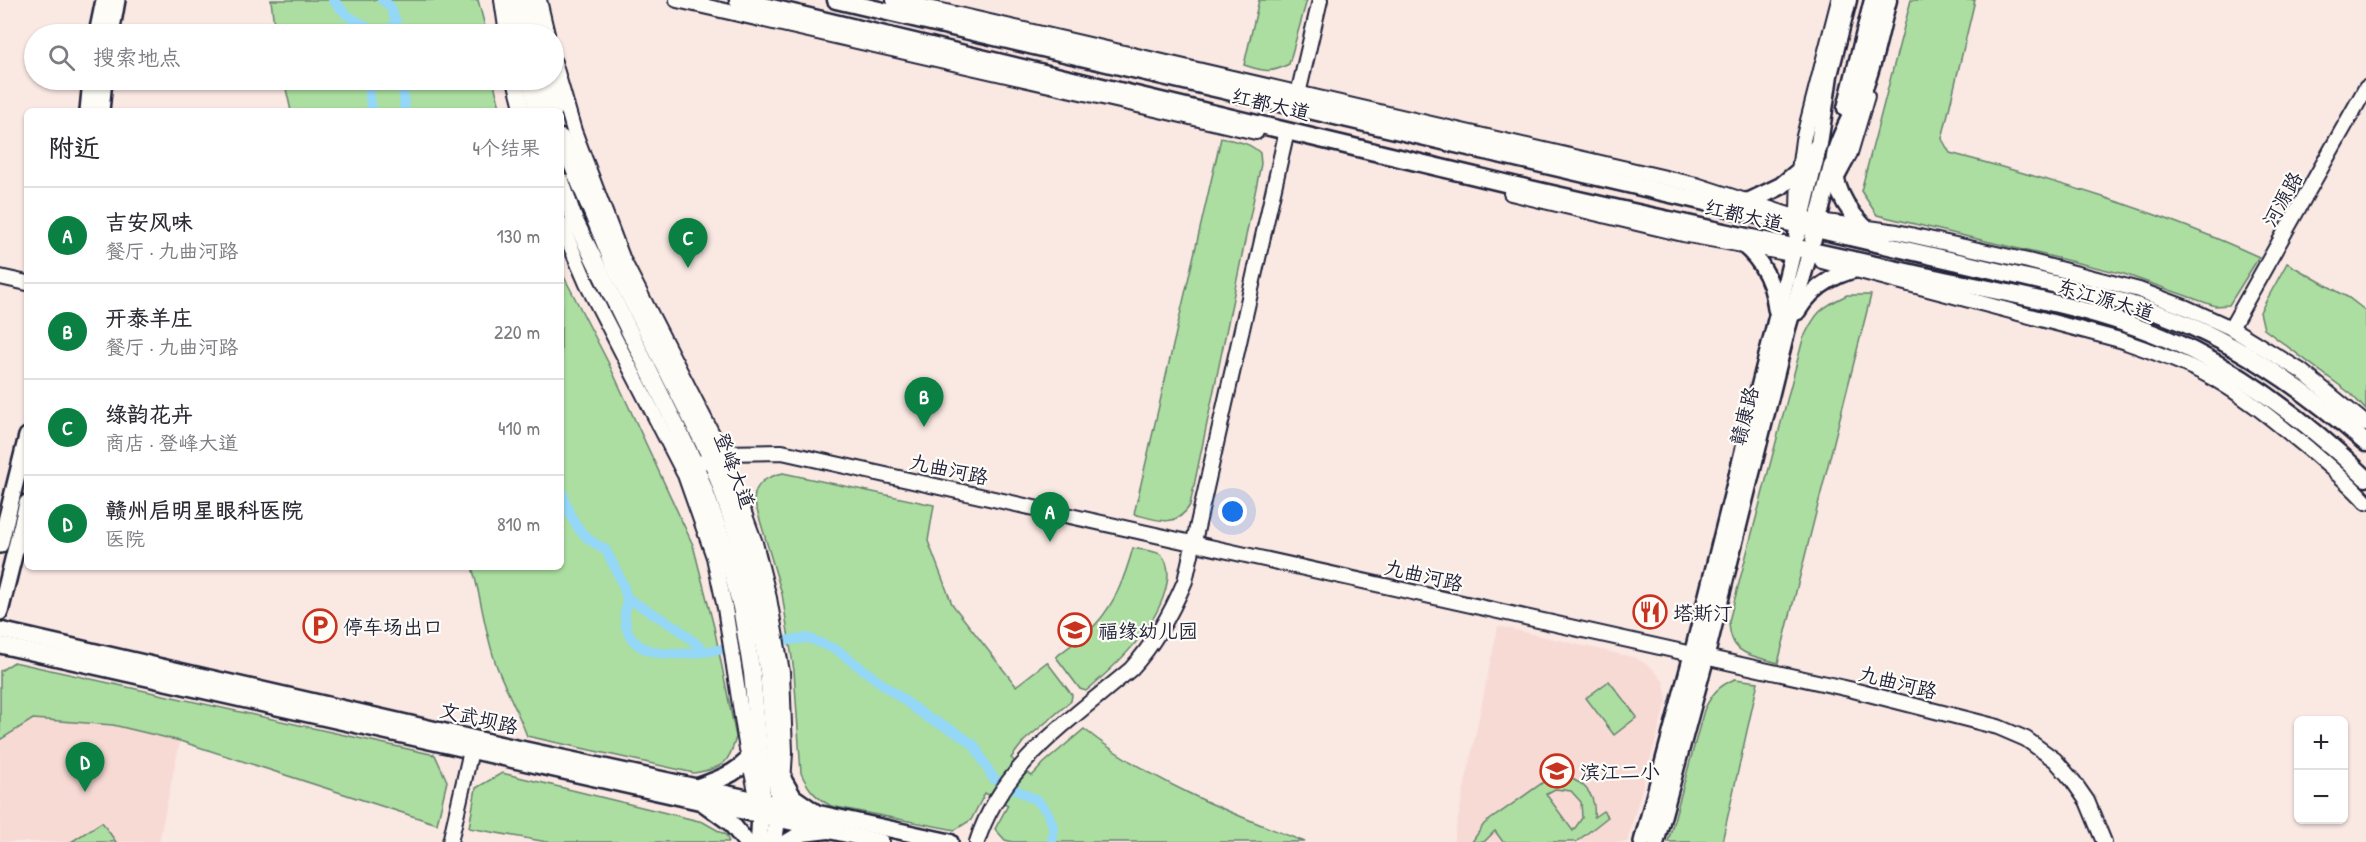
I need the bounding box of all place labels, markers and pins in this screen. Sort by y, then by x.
pin: C [668,218,708,268]
pin: B [904,378,944,427]
pin: A [1030,492,1070,542]
restaurant icon: 塔斯汀 [1632,594,1668,630]
place label: 塔斯汀 [1673,599,1733,626]
parking icon: 停车场出口 [302,608,338,644]
school or university icon: 福缘幼儿园 [1057,612,1093,648]
place label: 停车场出口 [343,613,443,640]
place label: 福缘幼儿园 [1098,617,1198,644]
pin: D [66,742,104,792]
school or university icon: 滨江二小 [1539,753,1575,789]
place label: 滨江二小 [1580,758,1660,785]

